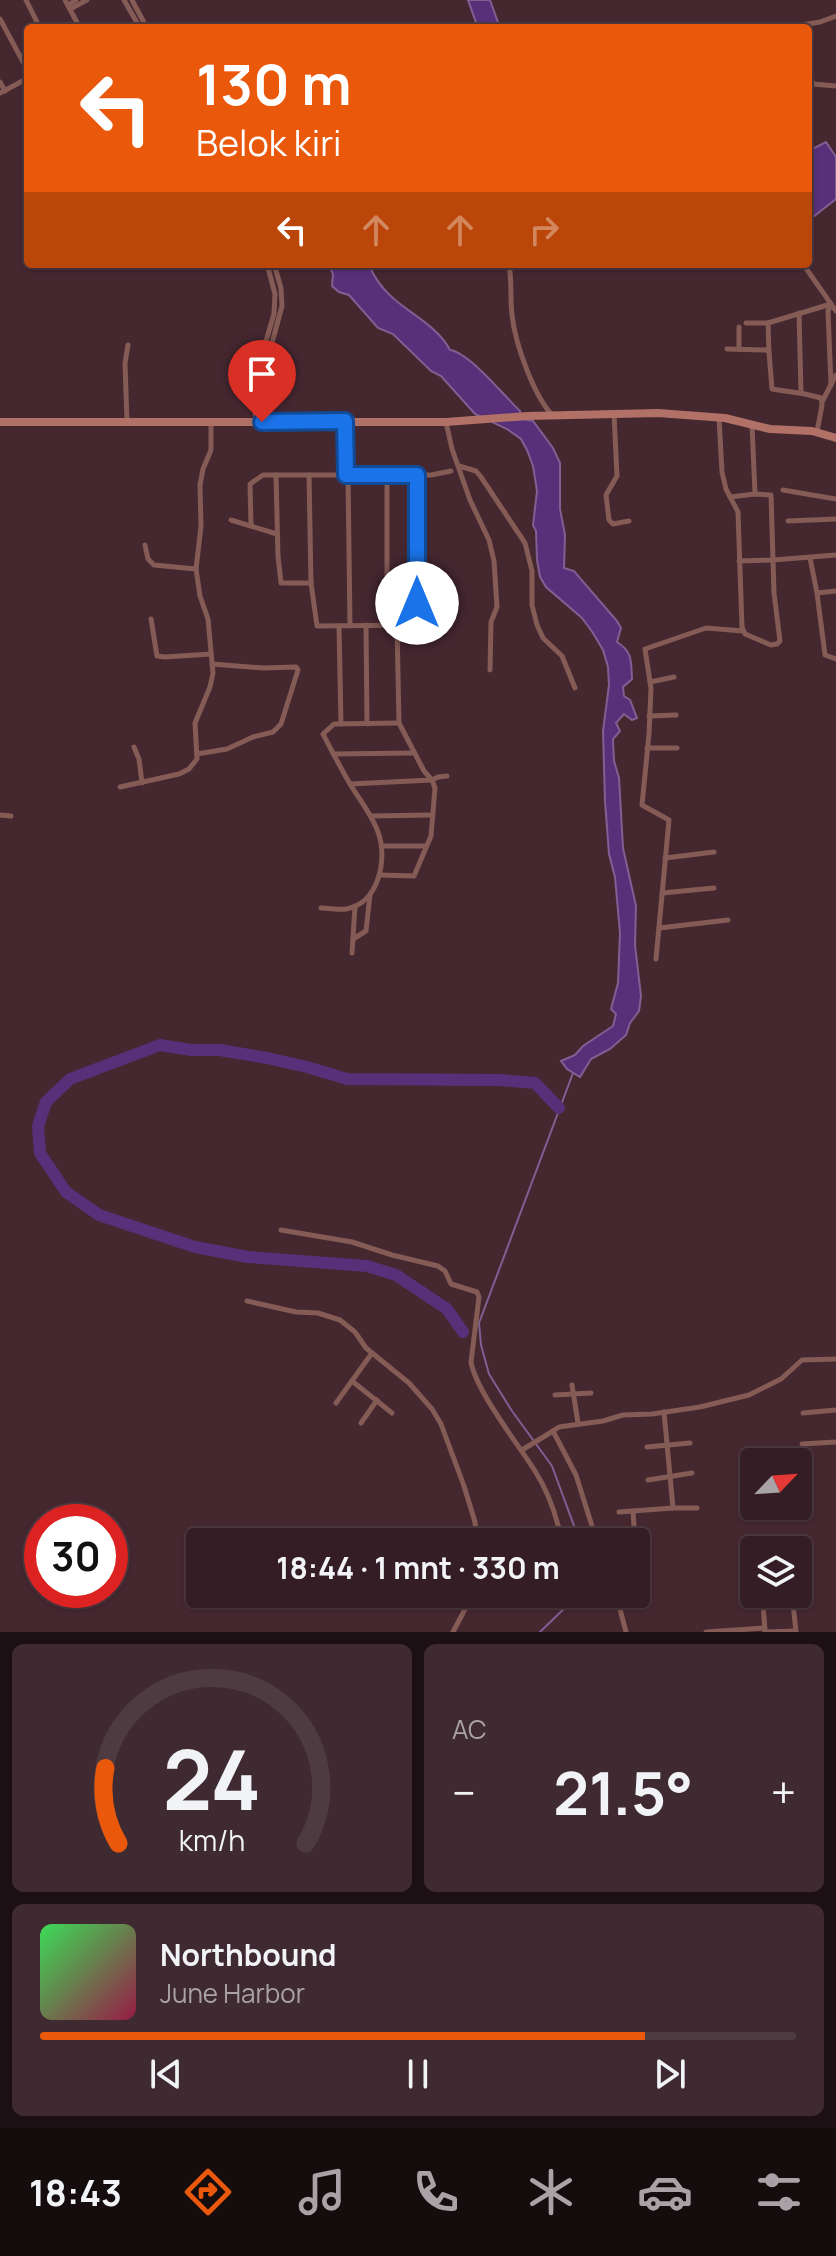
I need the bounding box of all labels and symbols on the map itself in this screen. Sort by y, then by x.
pin [228,340,296,422]
position arrow [375,561,459,645]
north arrow [740,1448,812,1520]
speed limit sign: 30 [24,1504,128,1608]

